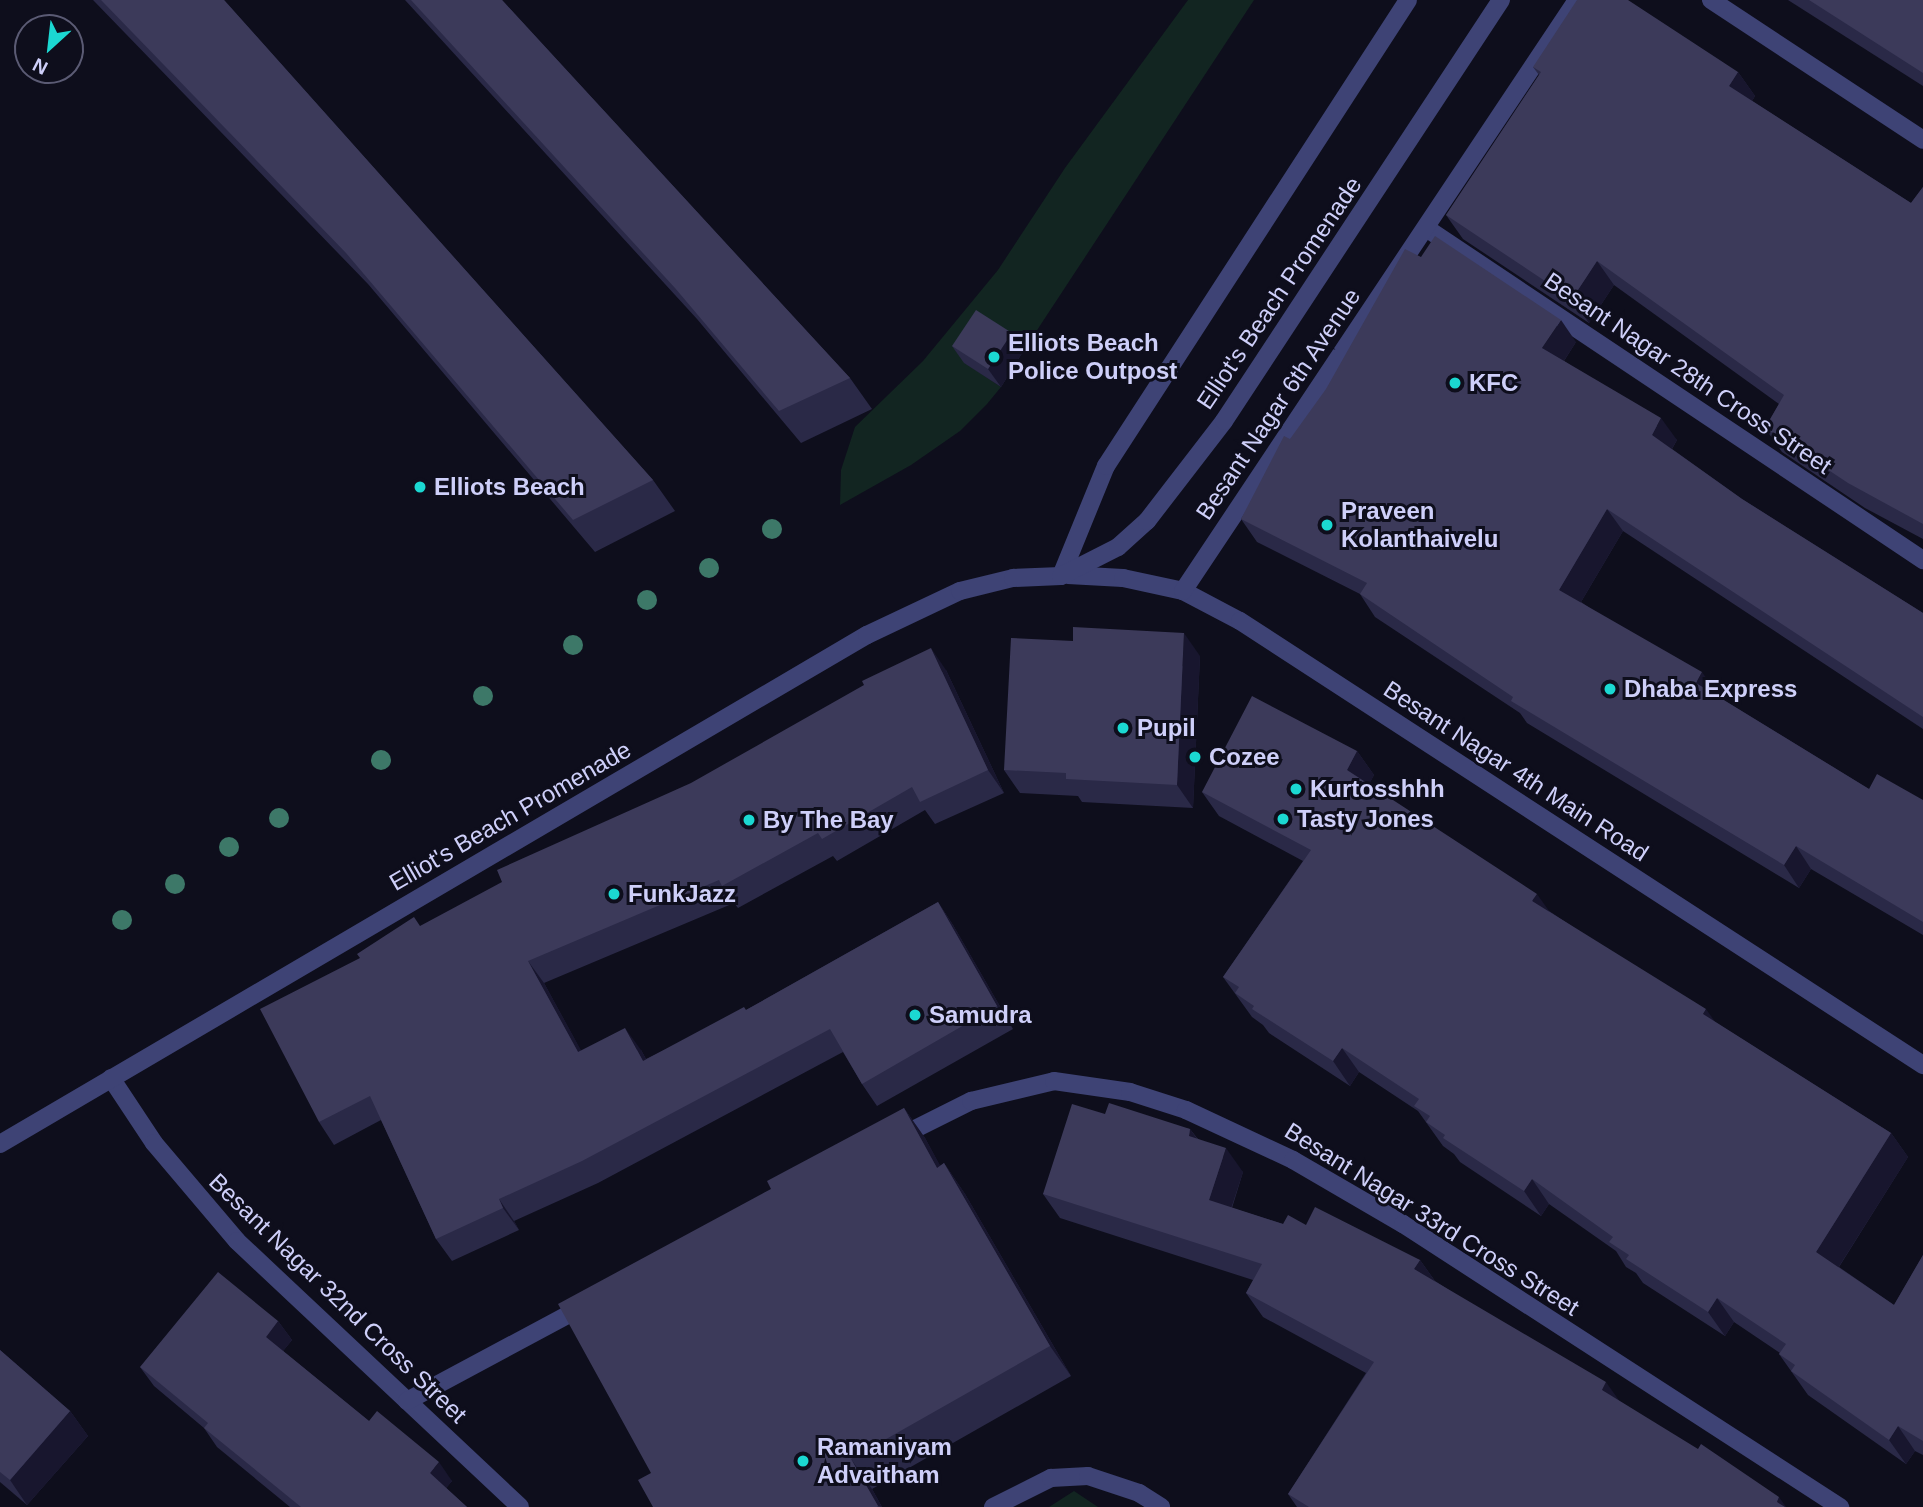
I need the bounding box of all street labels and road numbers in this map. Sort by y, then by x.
street label: Elliot's Beach Promenade [1190,171,1368,415]
street label: Besant Nagar 28th Cross Street [1539,266,1837,480]
street label: Besant Nagar 6th Avenue [1189,282,1367,526]
street label: Besant Nagar 4th Main Road [1378,675,1654,867]
street label: Elliot's Beach Promenade [384,735,636,897]
street label: Besant Nagar 33rd Cross Street [1280,1116,1584,1322]
street label: Besant Nagar 32nd Cross Street [203,1167,473,1429]

